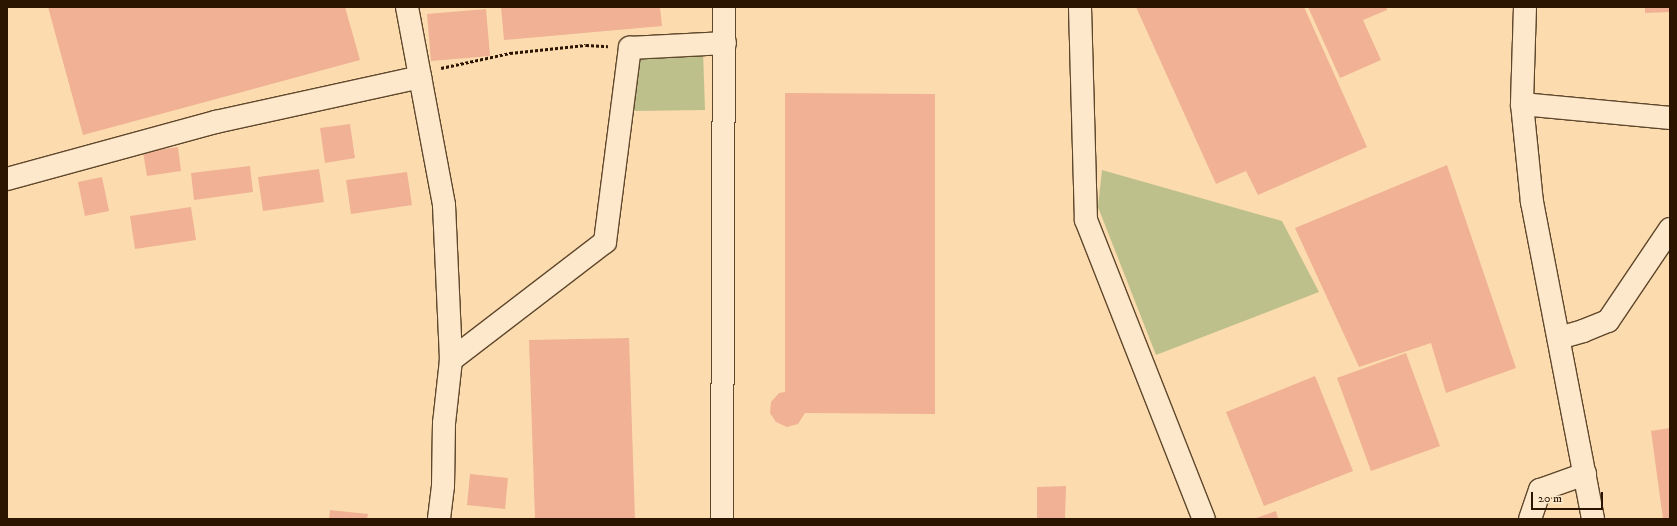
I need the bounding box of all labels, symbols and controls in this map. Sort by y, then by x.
scale bar [1533,484,1605,510]
text: 20 m [1538,491,1562,506]

